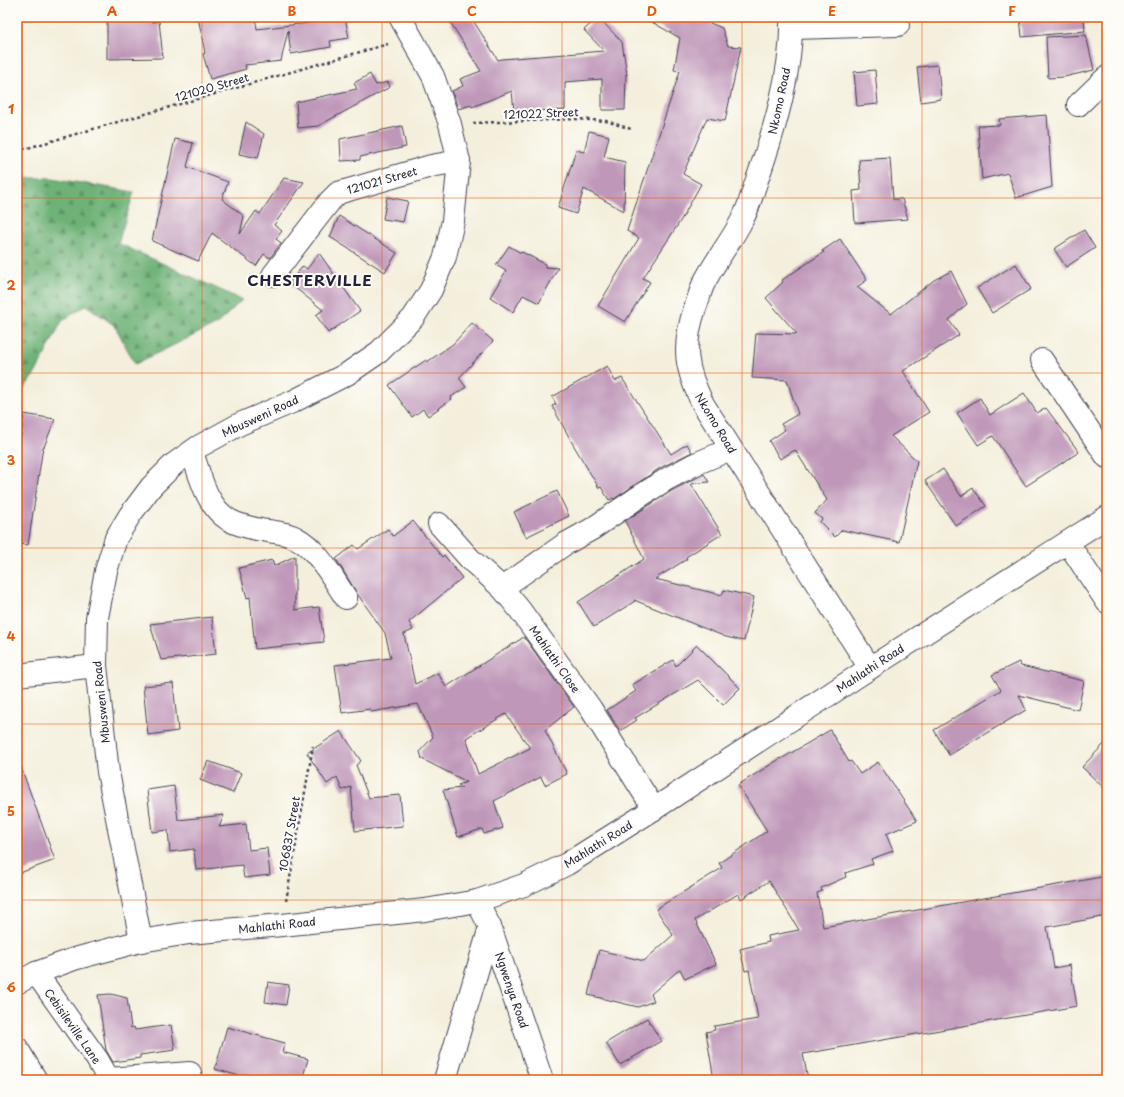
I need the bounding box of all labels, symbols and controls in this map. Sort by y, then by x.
text: A [107,1,117,20]
text: B [288,1,297,20]
text: C [467,1,477,20]
text: D [647,1,657,20]
text: E [828,1,836,20]
text: F [1008,1,1016,20]
street label: Nkomo Road [764,66,794,136]
street label: 121020 Street [173,68,251,106]
text: 1 [8,99,14,118]
street label: 121022 Street [503,103,579,123]
street label: 121021 Street [345,162,419,198]
district label: CHESTERVILLE [247,268,373,291]
text: 2 [6,275,16,294]
street label: Nkomo Road [691,389,741,457]
street label: Mbusweni Road [219,391,301,441]
text: 3 [7,450,16,469]
street label: Mahlathi Close [525,622,585,696]
text: 4 [7,626,16,645]
street label: Mahlathi Road [833,640,907,696]
street label: Mbusweni Road [88,660,114,744]
street label: 106837 Street [274,794,304,873]
text: 5 [7,801,15,820]
street label: Mahlathi Road [560,816,636,872]
street label: Mahlathi Road [237,912,317,938]
street label: Ngwenya Road [491,950,533,1030]
text: 6 [6,977,16,996]
street label: Cebisileville Lane [41,985,105,1067]

